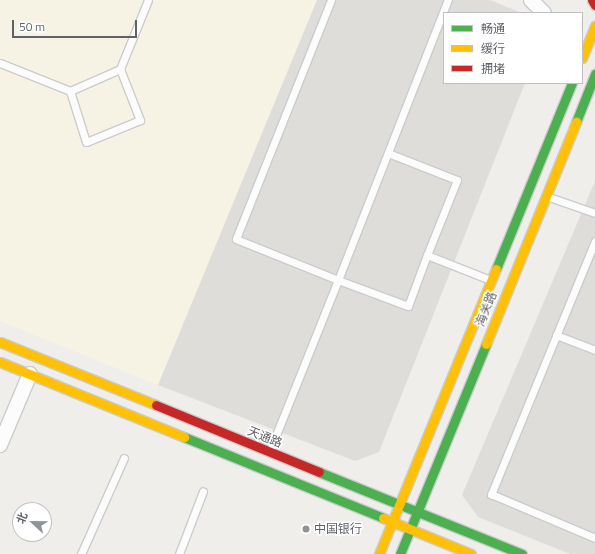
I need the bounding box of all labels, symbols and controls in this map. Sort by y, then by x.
scale bar [14,12,139,38]
legend [443,12,583,84]
text: 50 m [19,17,45,36]
text: 畅通 [481,19,505,38]
text: 缓行 [481,39,505,58]
text: 拥堵 [481,59,505,78]
street label: 海关路 [473,290,499,328]
street label: 天通路 [246,424,284,450]
north arrow [12,502,52,542]
text: 北 [12,510,31,526]
place label: 中国银行 [314,522,362,536]
marker: 中国银行 [301,524,311,534]

